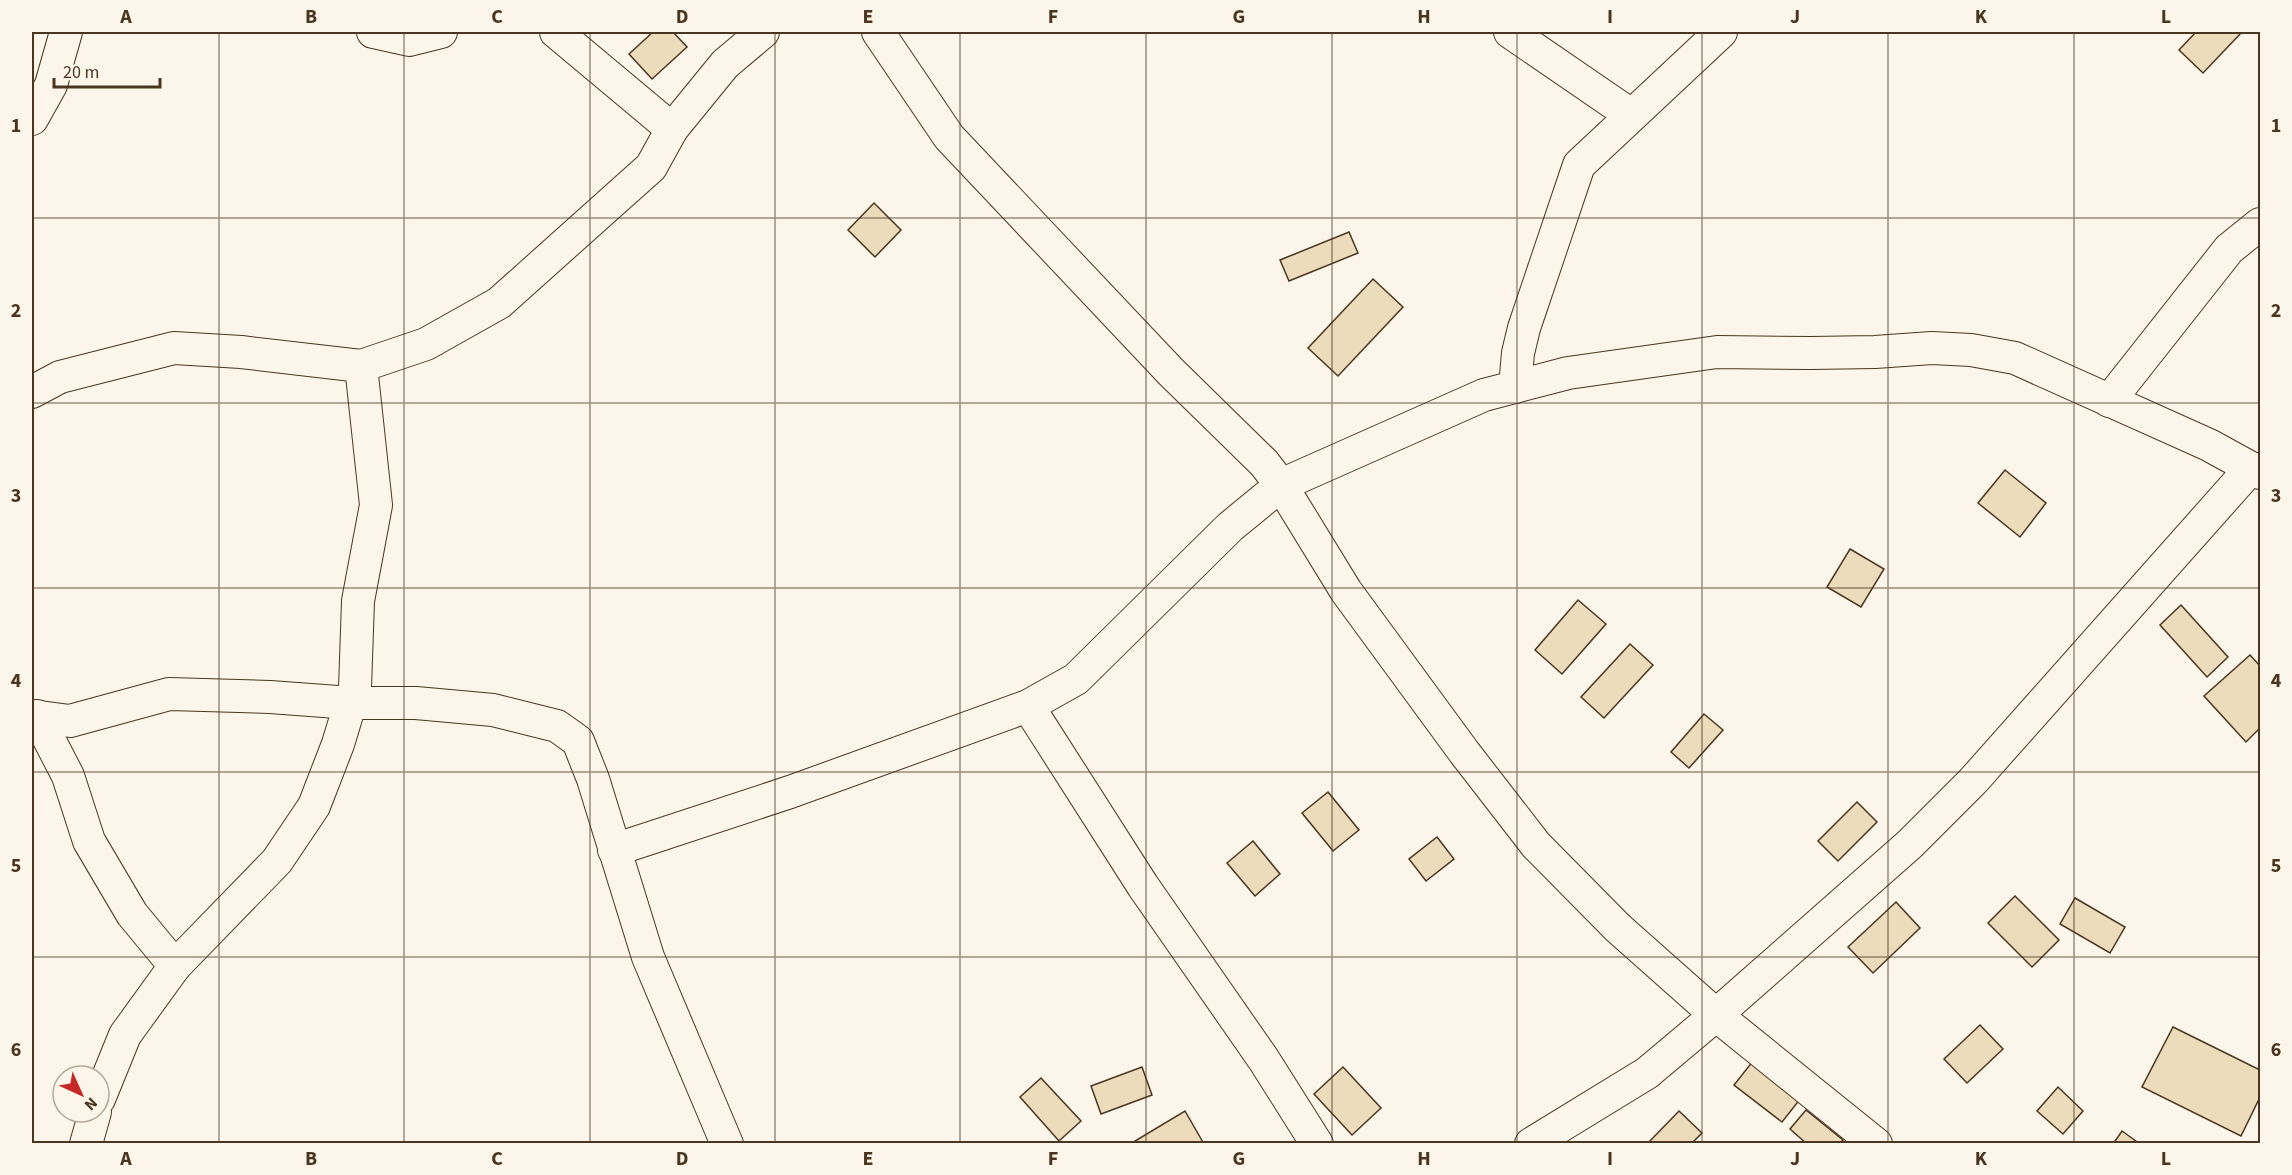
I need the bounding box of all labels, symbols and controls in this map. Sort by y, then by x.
text: A [119,3,132,31]
text: B [305,3,317,31]
text: C [491,3,503,31]
text: D [676,3,688,31]
text: E [863,3,873,31]
text: F [1048,3,1058,31]
text: G [1233,3,1245,31]
text: H [1417,3,1431,31]
text: I [1607,3,1613,31]
text: J [1790,3,1800,31]
text: K [1975,3,1988,31]
text: L [2161,3,2171,31]
scale bar [54,51,160,89]
text: 20 m [63,60,99,85]
text: 1 [11,112,21,140]
text: 1 [2271,112,2281,140]
text: 2 [11,297,21,325]
text: 2 [2271,297,2281,325]
text: 3 [11,482,21,510]
text: 3 [2271,482,2281,510]
text: 4 [11,667,22,695]
text: 4 [2271,667,2282,695]
text: 5 [11,852,21,880]
text: 5 [2271,852,2281,880]
text: 6 [11,1036,21,1064]
text: 6 [2271,1036,2281,1064]
north arrow [51,1064,111,1124]
text: N [79,1092,102,1115]
text: A [119,1145,132,1173]
text: B [305,1145,317,1173]
text: C [491,1145,503,1173]
text: D [676,1145,688,1173]
text: E [863,1145,873,1173]
text: F [1048,1145,1058,1173]
text: G [1233,1145,1245,1173]
text: H [1417,1145,1431,1173]
text: I [1607,1145,1613,1173]
text: J [1790,1145,1800,1173]
text: K [1975,1145,1988,1173]
text: L [2161,1145,2171,1173]

